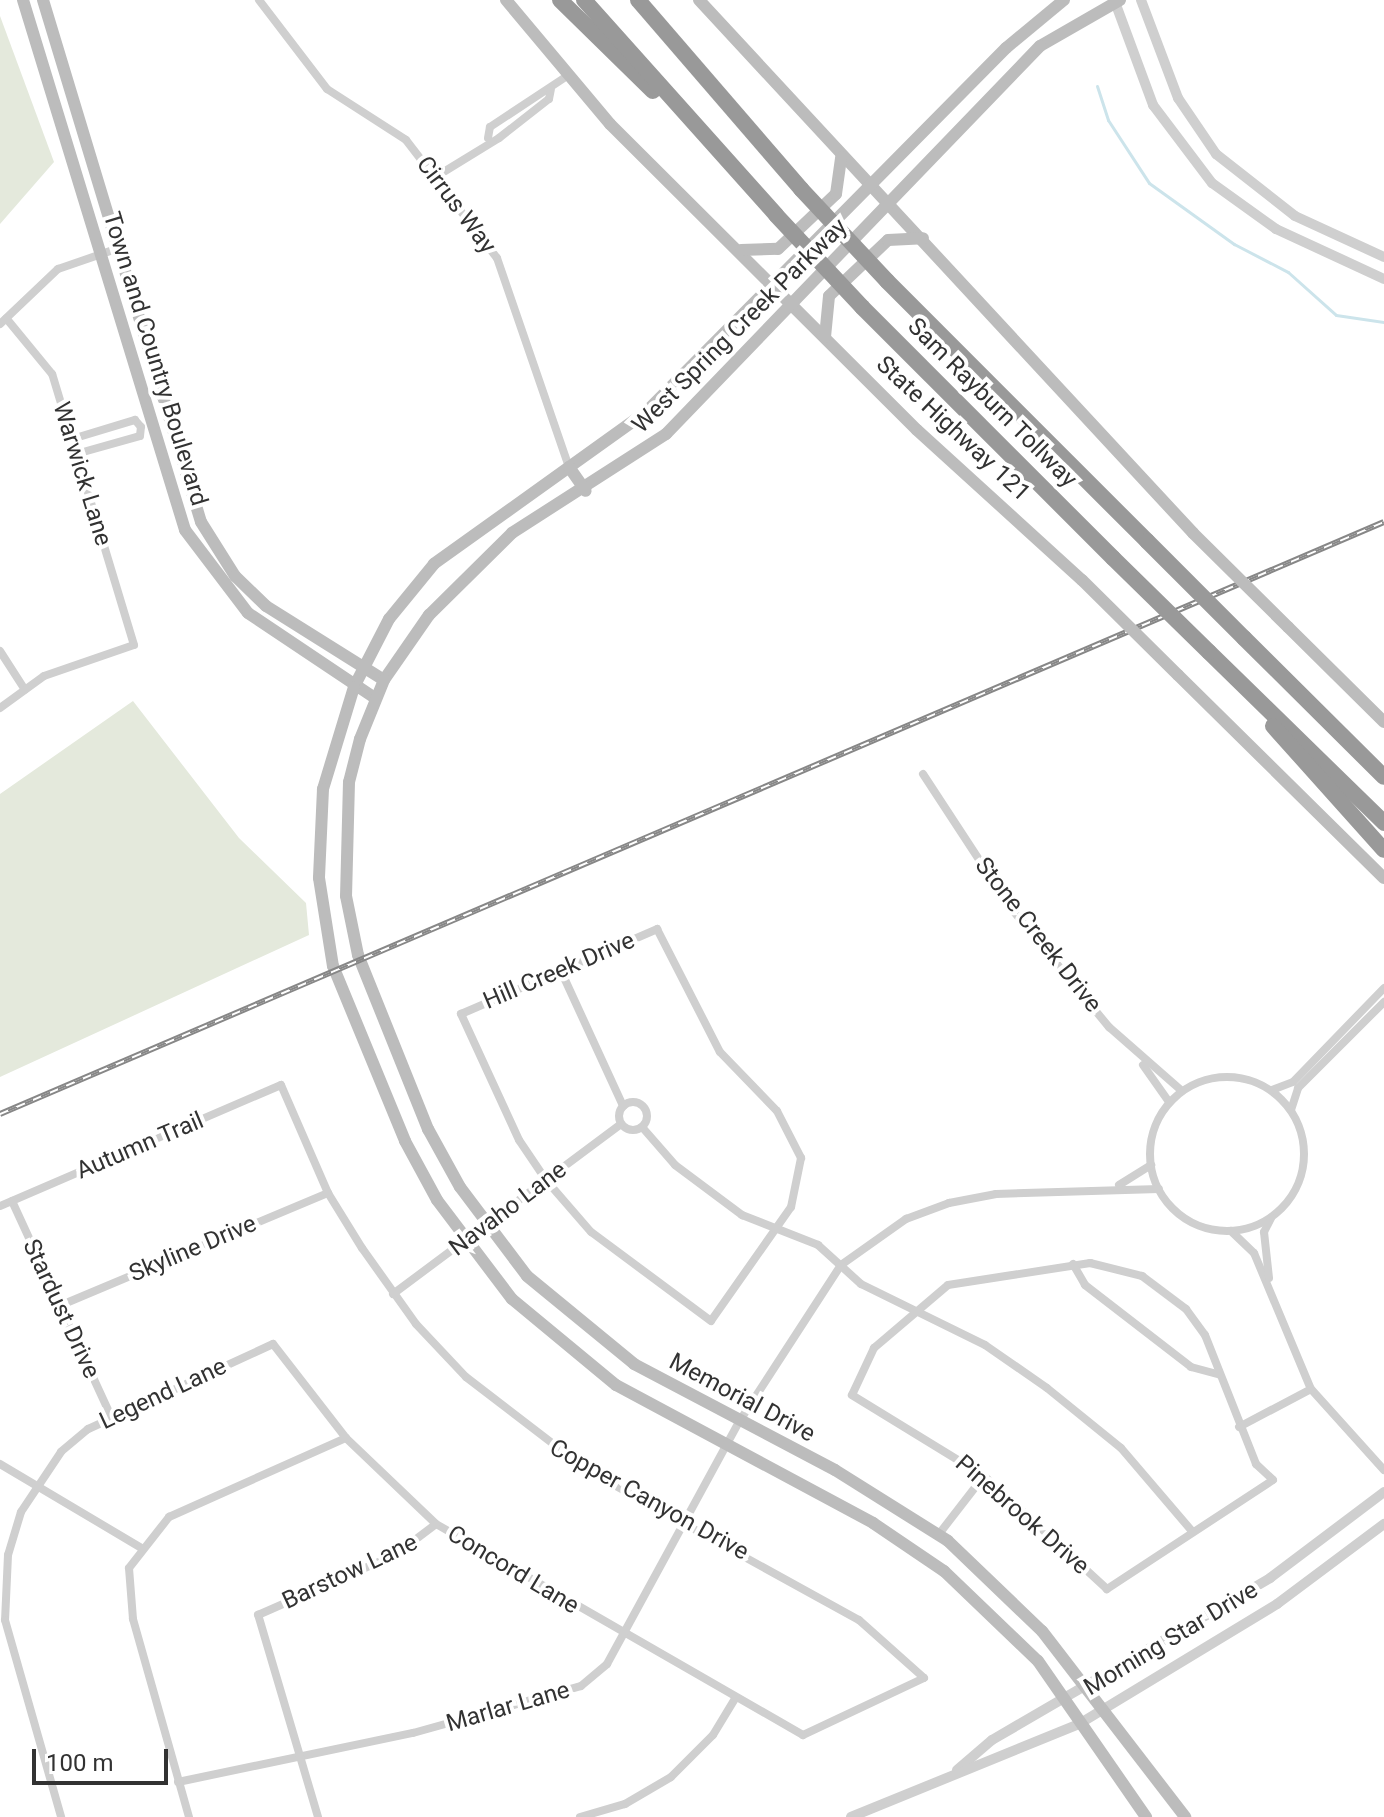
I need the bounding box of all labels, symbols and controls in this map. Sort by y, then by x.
street label: Cirrus Way [410,151,502,259]
street label: Town and Country Boulevard [97,209,213,509]
street label: West Spring Creek Parkway [627,213,853,439]
street label: Sam Rayburn Tollway [901,312,1083,494]
street label: State Highway 121 [870,350,1036,508]
street label: Warwick Lane [46,399,118,549]
street label: Stone Creek Drive [969,852,1107,1018]
street label: Hill Creek Drive [479,926,639,1016]
street label: Autumn Trail [72,1106,208,1186]
street label: Navaho Lane [444,1156,572,1262]
street label: Skyline Drive [125,1209,261,1289]
street label: Stardust Drive [16,1235,106,1383]
street label: Memorial Drive [664,1347,820,1449]
street label: Legend Lane [95,1352,231,1436]
street label: Copper Canyon Drive [545,1433,753,1567]
street label: Pinebrook Drive [949,1449,1095,1581]
street label: Concord Lane [442,1519,584,1621]
street label: Barstow Lane [278,1528,422,1616]
street label: Morning Star Drive [1079,1576,1263,1702]
street label: Marlar Lane [443,1676,573,1738]
scale bar [36,1733,172,1783]
text: 100 m [46,1749,113,1777]

